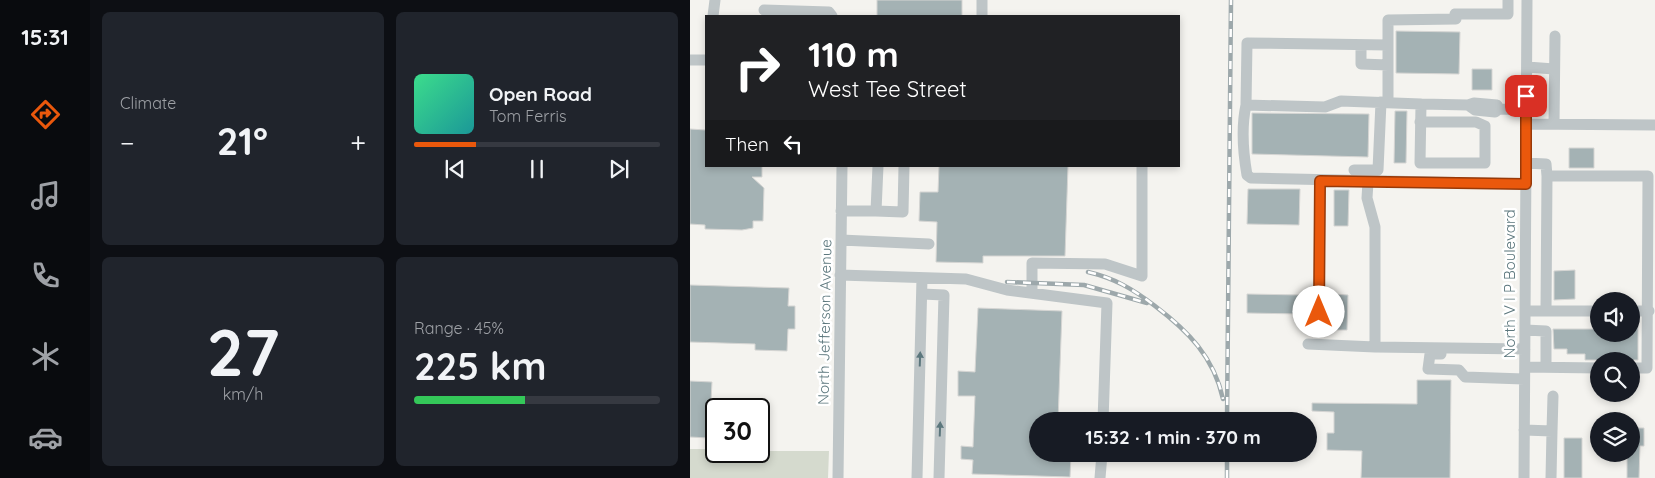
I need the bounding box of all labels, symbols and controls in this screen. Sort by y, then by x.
text: 15:31 [21,23,69,51]
text: 110 m [808,32,899,76]
icon: right [725,35,790,100]
text: West Tee Street [808,75,967,103]
pin [1505,75,1547,117]
text: Open Road [489,82,592,106]
icon: arrive [1512,82,1540,110]
text: Climate [120,93,176,113]
icon: directions [28,97,63,132]
text: Tom Ferris [489,106,566,126]
text: 21° [217,117,268,165]
text: − [120,125,135,160]
text: + [350,125,366,160]
icon: left [779,130,807,158]
text: Then [725,132,769,156]
icon: previous [441,155,469,183]
icon: pause [523,155,551,183]
icon: next [605,155,633,183]
icon: music [28,178,63,213]
street label: North V I P Boulevard [1500,210,1519,358]
street label: North Jefferson Avenue [814,239,835,405]
icon: phone [28,258,63,293]
position arrow [1292,285,1344,337]
map controls [1590,292,1640,462]
button: sound [1590,292,1640,342]
text: 27 [207,311,279,392]
text: Range · 45% [414,318,504,338]
icon: climate [28,339,63,374]
text: 225 km [414,342,546,390]
one-way arrow [916,351,924,367]
button: search [1590,352,1640,402]
text: km/h [223,384,263,404]
speed limit sign: 30 [705,398,770,463]
button: layers [1590,412,1640,462]
icon: car [28,420,63,455]
one-way arrow [936,421,944,437]
text: 15:32 · 1 min · 370 m [1085,425,1261,449]

